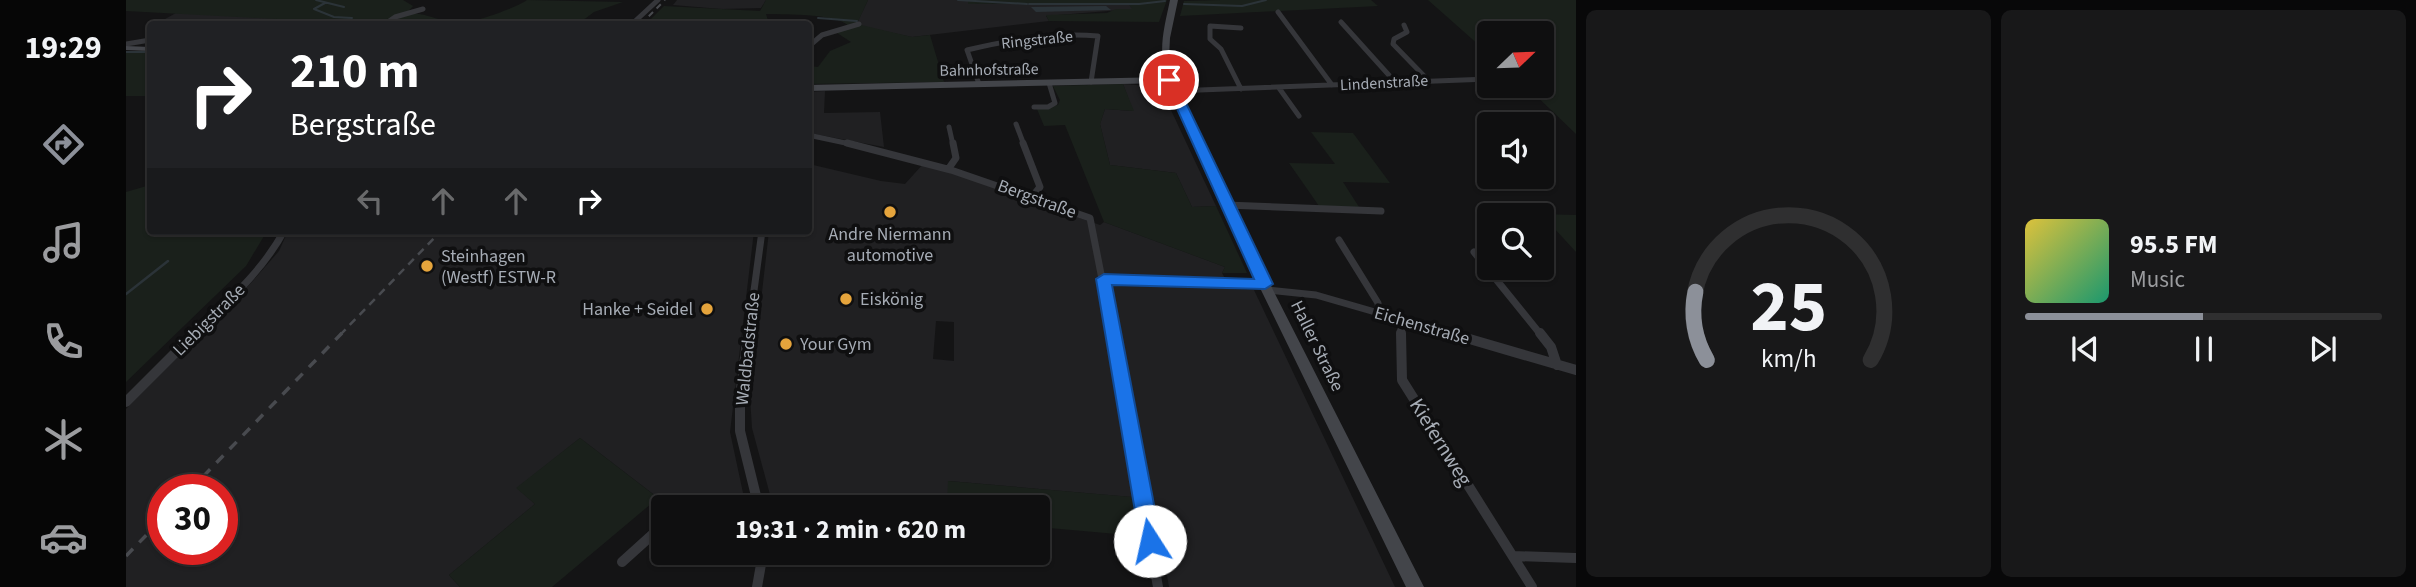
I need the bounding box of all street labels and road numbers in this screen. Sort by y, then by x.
street label: Ringstraße [1000,25,1074,55]
street label: Bahnhofstraße [939,58,1039,82]
street label: Lindenstraße [1339,70,1429,96]
street label: Bergstraße [994,173,1080,225]
street label: Liebigstraße [167,278,251,362]
street label: Waldbadstraße [730,291,766,407]
street label: Haller Straße [1284,296,1350,396]
street label: Eichenstraße [1371,300,1473,352]
street label: Kiefernweg [1402,392,1480,492]

